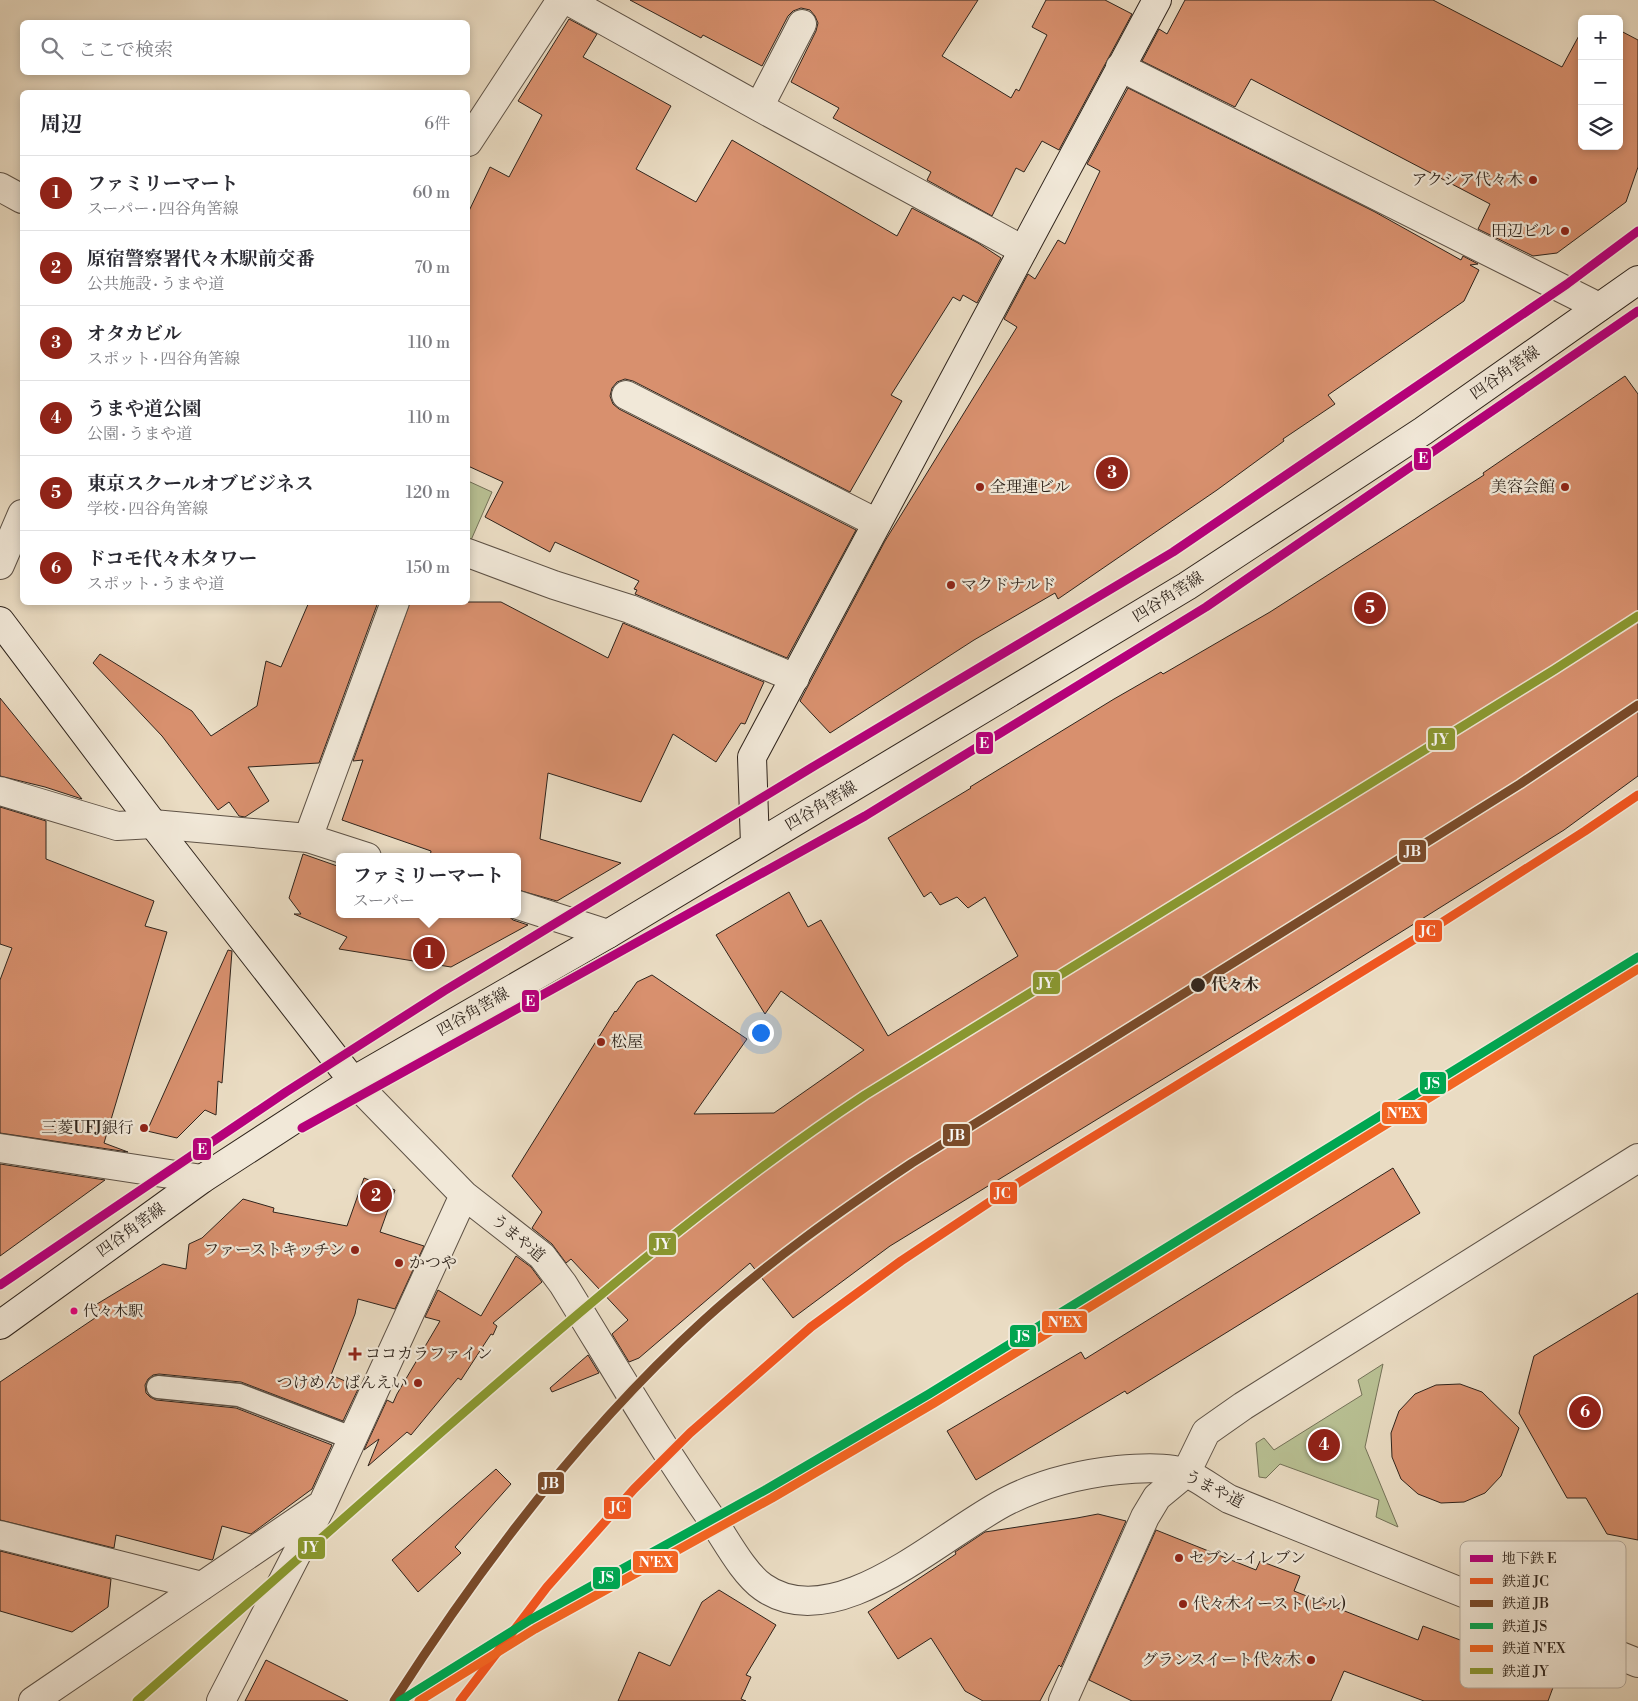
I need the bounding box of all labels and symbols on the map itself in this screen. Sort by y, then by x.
place label: アクシア代々木 [1411,170,1523,190]
marker: アクシア代々木 [1527,174,1539,186]
place label: 田辺ビル [1491,221,1555,241]
marker: 田辺ビル [1559,225,1571,237]
street label: 四谷角筈線 [1466,342,1544,404]
line badge: E [1413,447,1432,471]
text: E [1418,450,1428,468]
pin: 3 [1096,454,1128,492]
place label: 全理連ビル [990,477,1070,497]
place label: 美容会館 [1491,477,1555,497]
marker: 全理連ビル [974,481,986,493]
marker: 美容会館 [1559,481,1571,493]
street label: 四谷角筈線 [1129,567,1207,627]
place label: マクドナルド [961,575,1056,595]
marker: マクドナルド [945,579,957,591]
pin: 5 [1354,589,1386,627]
line badge: JY [1427,727,1456,751]
line badge: E [975,731,994,755]
text: JY [1431,731,1449,749]
text: E [979,735,989,753]
street label: 四谷角筈線 [782,777,860,835]
line badge: JB [1398,839,1427,863]
text: JB [1403,843,1421,861]
line badge: JC [1414,919,1443,943]
text: JC [1418,923,1436,941]
pin: 1 [413,934,445,972]
line badge: JY [1032,971,1061,995]
text: JY [1036,975,1054,993]
place label: 代々木 [1211,975,1259,995]
marker: 代々木 [1189,976,1207,994]
street label: 四谷角筈線 [433,983,513,1041]
line badge: E [521,989,540,1013]
text: E [525,993,535,1011]
your location [748,1020,774,1046]
place label: 松屋 [611,1032,643,1052]
marker: 松屋 [595,1036,607,1048]
line badge: JS [1419,1071,1447,1095]
text: JS [1424,1075,1440,1093]
line badge: N'EX [1381,1101,1428,1125]
text: N'EX [1387,1105,1422,1123]
place label: 三菱UFJ銀行 [41,1118,134,1138]
marker: 三菱UFJ銀行 [138,1122,150,1134]
line badge: JB [942,1123,971,1147]
text: JB [947,1127,965,1145]
line badge: E [192,1137,212,1161]
text: E [197,1141,207,1159]
pin: 2 [360,1177,392,1215]
line badge: JC [989,1181,1018,1205]
text: JC [993,1185,1011,1203]
street label: 四谷角筈線 [93,1198,169,1262]
street label: うまや道 [487,1210,549,1266]
line badge: JY [648,1232,677,1256]
text: JY [653,1236,671,1254]
place label: ファーストキッチン [203,1240,345,1260]
marker: ファーストキッチン [349,1244,361,1256]
place label: かつや [409,1253,457,1273]
marker: かつや [393,1257,405,1269]
place label: 代々木駅 [83,1302,143,1321]
marker: 代々木駅 [69,1306,79,1316]
line badge: N'EX [1041,1310,1088,1334]
text: N'EX [1048,1314,1083,1332]
line badge: JS [1009,1324,1037,1348]
text: JS [1014,1328,1030,1346]
place label: ココカラファイン [365,1344,493,1364]
marker: ココカラファイン [349,1348,361,1360]
place label: つけめん ばんえい [277,1373,408,1393]
marker: つけめん ばんえい [412,1377,424,1389]
pin: 6 [1569,1393,1601,1431]
pin: 4 [1308,1426,1340,1464]
street label: うまや道 [1181,1466,1247,1512]
line badge: JB [537,1471,565,1495]
text: JB [541,1475,559,1493]
line badge: JC [603,1496,632,1520]
text: JC [608,1499,626,1517]
line badge: JY [297,1536,326,1560]
text: JY [301,1539,319,1557]
legend [1460,1541,1626,1688]
place label: セブン-イレブン [1189,1548,1306,1568]
line badge: N'EX [632,1550,679,1574]
text: 地下鉄 E [1502,1550,1557,1568]
marker: セブン-イレブン [1173,1552,1185,1564]
text: N'EX [639,1554,674,1572]
line badge: JS [592,1566,621,1590]
text: JS [598,1569,614,1587]
text: 鉄道 JC [1502,1573,1549,1591]
place label: 代々木イースト(ビル) [1193,1594,1346,1614]
text: 鉄道 JB [1502,1595,1549,1613]
marker: 代々木イースト(ビル) [1177,1598,1189,1610]
text: 鉄道 JS [1502,1618,1547,1636]
text: 鉄道 N'EX [1502,1640,1566,1658]
place label: グランスイート代々木 [1142,1650,1301,1670]
marker: グランスイート代々木 [1305,1654,1317,1666]
text: 鉄道 JY [1502,1663,1549,1681]

